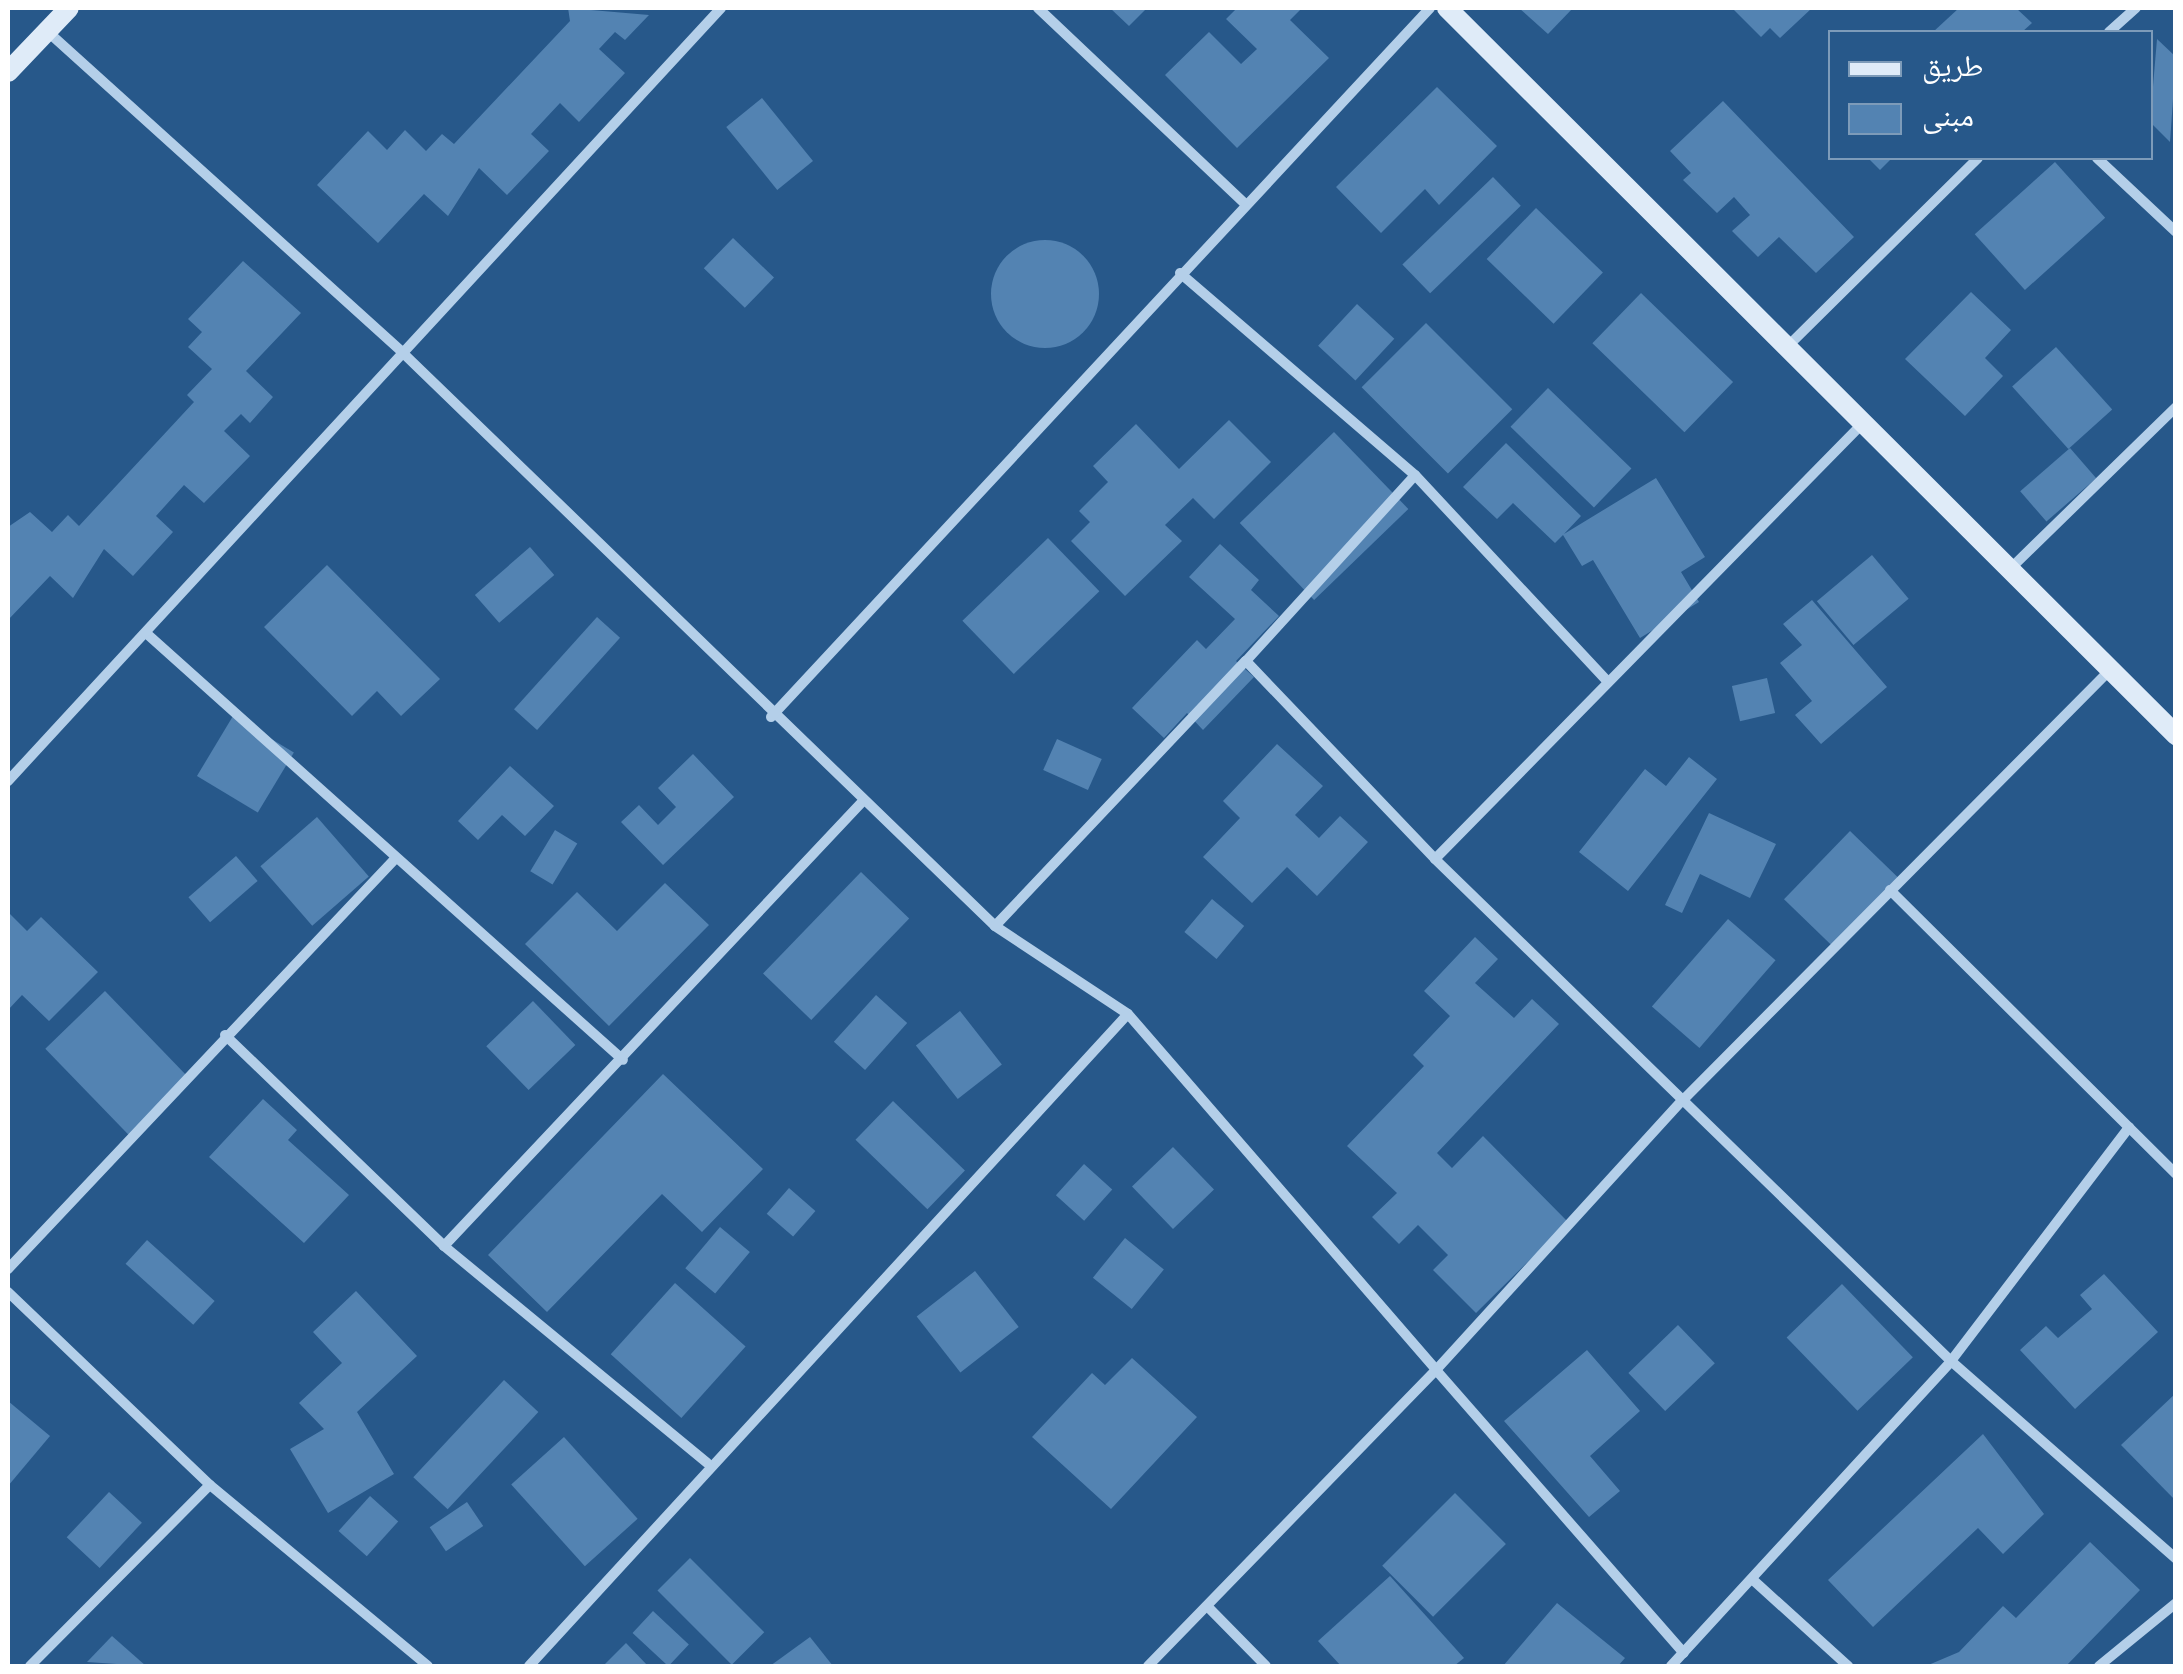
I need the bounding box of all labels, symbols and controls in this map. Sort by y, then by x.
legend [1828,30,2153,160]
text: طريق [1922,48,1983,83]
text: مبنى [1922,98,1974,133]

